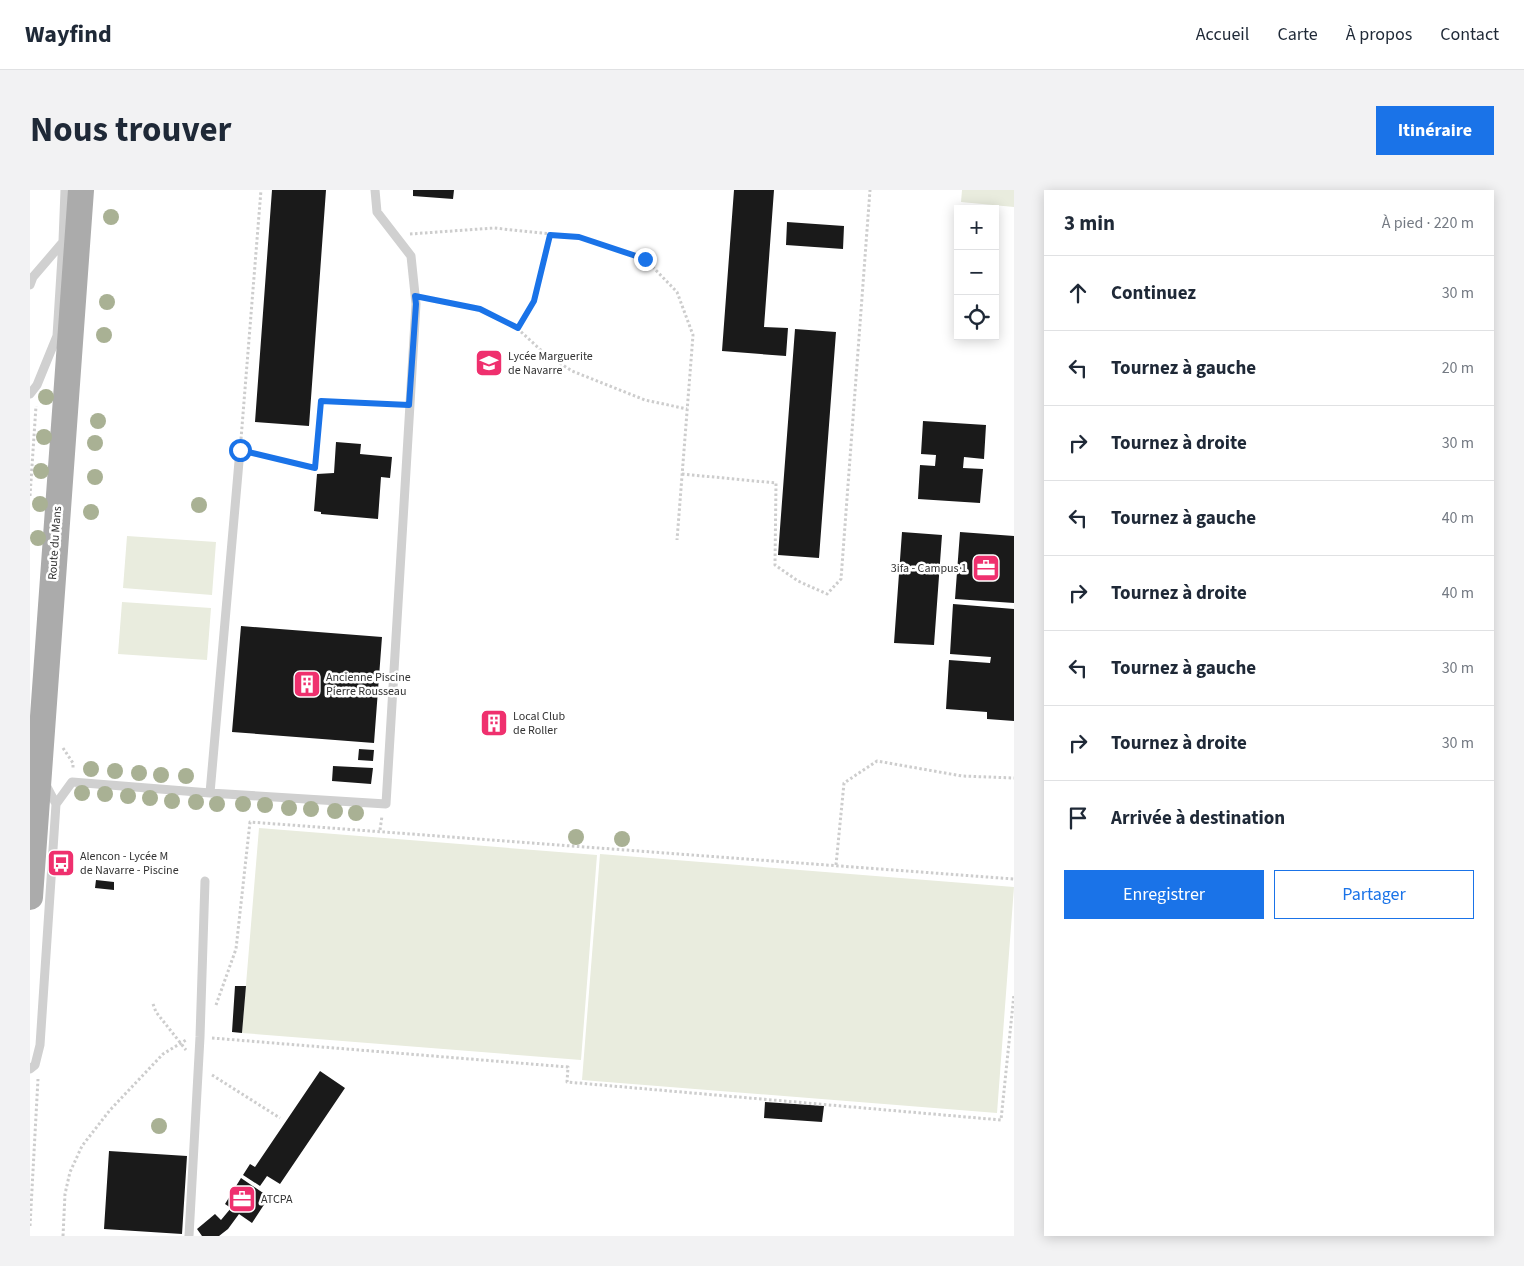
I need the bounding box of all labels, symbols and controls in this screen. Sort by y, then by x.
text: Wayfind [25,17,112,52]
text: Accueil [1196,22,1249,47]
text: Carte [1277,22,1318,47]
text: À propos [1346,22,1412,47]
text: Contact [1440,22,1499,47]
text: Nous trouver [30,105,231,155]
button: Itinéraire [1376,106,1494,155]
map controls [954,205,999,340]
button: + [954,205,999,250]
text: 3 min [1064,208,1115,238]
text: À pied · 220 m [1382,212,1474,234]
route end [634,248,657,271]
button: − [954,250,999,295]
icon: ahead [1064,279,1092,307]
text: Continuez [1111,280,1196,307]
text: 30 m [1442,282,1474,304]
button: locate [954,295,999,340]
school or university icon: Lycée Marguerite de Navarre [474,348,504,378]
place label: Lycée Marguerite de Navarre [508,348,593,379]
icon: left [1064,354,1092,382]
text: Tournez à gauche [1111,355,1256,382]
text: 20 m [1442,357,1474,379]
icon: right [1064,429,1092,457]
text: Tournez à droite [1111,430,1247,457]
text: 30 m [1442,432,1474,454]
route start [229,439,252,462]
icon: left [1064,504,1092,532]
text: Tournez à gauche [1111,505,1256,532]
street label: Route du Mans [44,506,66,580]
text: 40 m [1442,507,1474,529]
office icon: 3ifa - Campus 1 [971,553,1001,583]
place label: 3ifa - Campus 1 [891,560,967,577]
icon: right [1064,579,1092,607]
text: Tournez à droite [1111,580,1247,607]
text: 40 m [1442,582,1474,604]
icon: left [1064,654,1092,682]
text: Tournez à gauche [1111,655,1256,682]
text: 30 m [1442,657,1474,679]
building icon: Ancienne Piscine Pierre Rousseau [292,669,322,699]
place label: Ancienne Piscine Pierre Rousseau [326,669,411,700]
building icon: Local Club de Roller [479,708,509,738]
place label: Local Club de Roller [513,708,565,739]
icon: right [1064,729,1092,757]
text: Tournez à droite [1111,730,1247,757]
text: 30 m [1442,732,1474,754]
icon: arrive [1064,804,1092,832]
text: Arrivée à destination [1111,805,1285,832]
bus stop icon: Alencon - Lycée M de Navarre - Piscine [46,848,76,878]
place label: Alencon - Lycée M de Navarre - Piscine [80,848,179,879]
button: Enregistrer [1064,870,1264,919]
button: Partager [1274,870,1474,919]
office icon: ATCPA [227,1184,257,1214]
place label: ATCPA [261,1191,293,1208]

